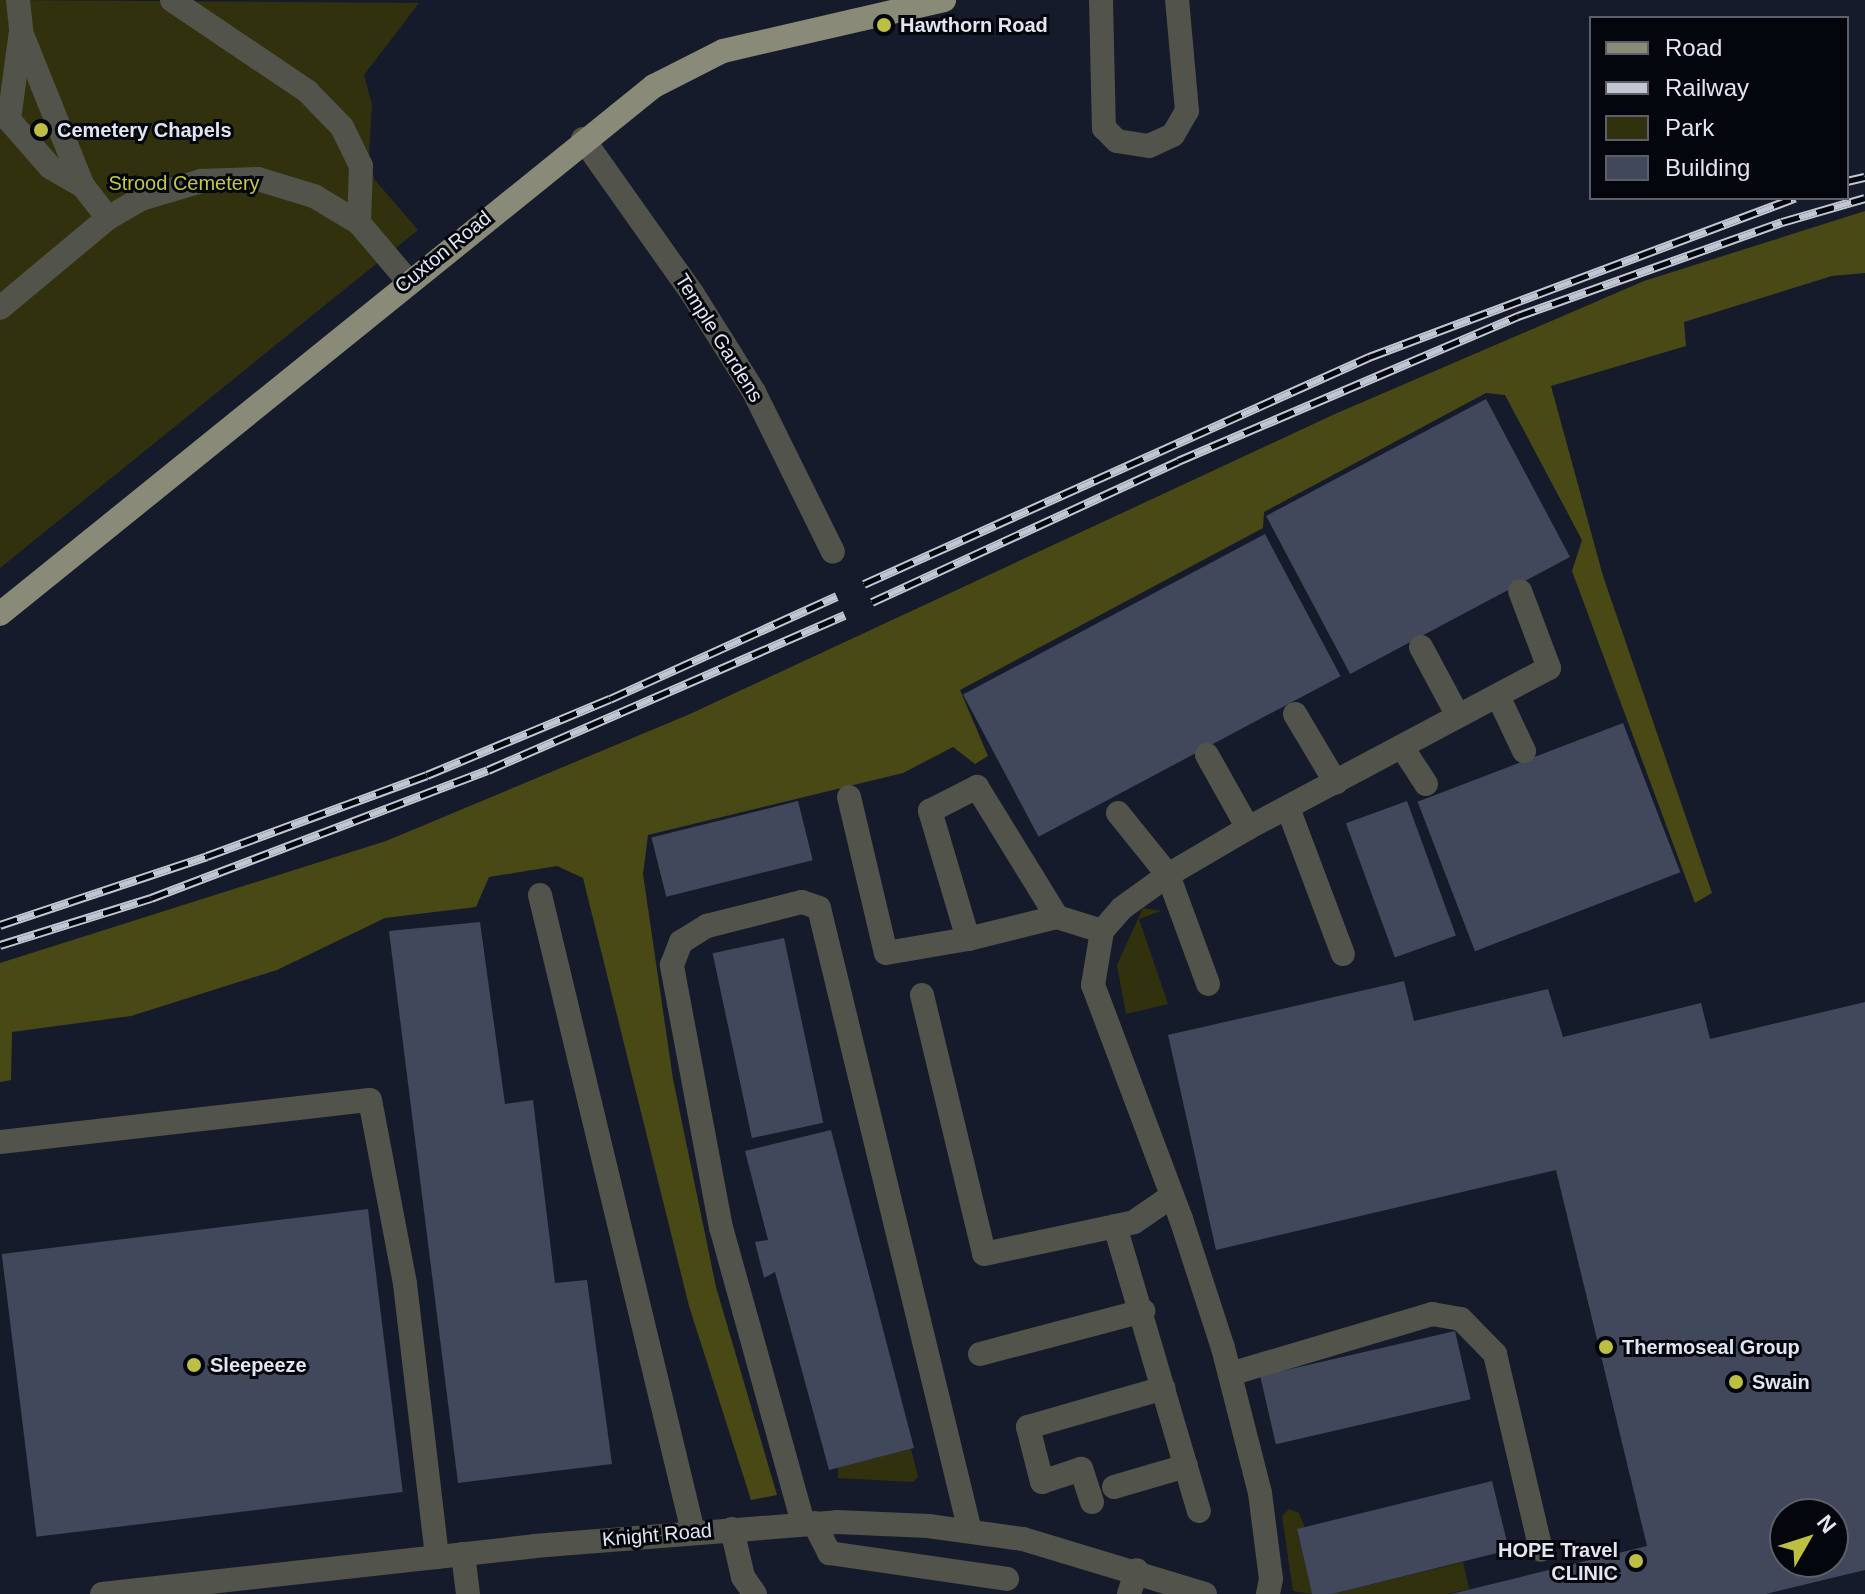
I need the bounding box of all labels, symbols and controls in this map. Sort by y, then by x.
place label: Hawthorn Road [900,13,1048,37]
marker: Hawthorn Road [875,16,893,34]
legend [1589,16,1849,200]
text: Road [1665,34,1722,61]
text: Railway [1665,74,1749,101]
text: Park [1665,114,1714,141]
place label: Cemetery Chapels [57,118,232,142]
marker: Cemetery Chapels [32,121,50,139]
text: Building [1665,154,1750,181]
park label: Strood Cemetery [108,171,260,195]
street label: Cuxton Road [390,206,496,298]
street label: Temple Gardens [670,269,768,407]
place label: Thermoseal Group [1622,1335,1800,1359]
marker: Thermoseal Group [1597,1338,1615,1356]
place label: Sleepeeze [210,1353,307,1377]
marker: Sleepeeze [185,1356,203,1374]
place label: Swain [1752,1370,1810,1394]
marker: Swain [1727,1373,1745,1391]
north arrow [1769,1498,1849,1578]
text: N [1812,1510,1841,1538]
street label: Knight Road [601,1518,713,1552]
place label: HOPE Travel CLINIC [1498,1538,1618,1585]
marker: HOPE Travel CLINIC [1625,1550,1647,1572]

